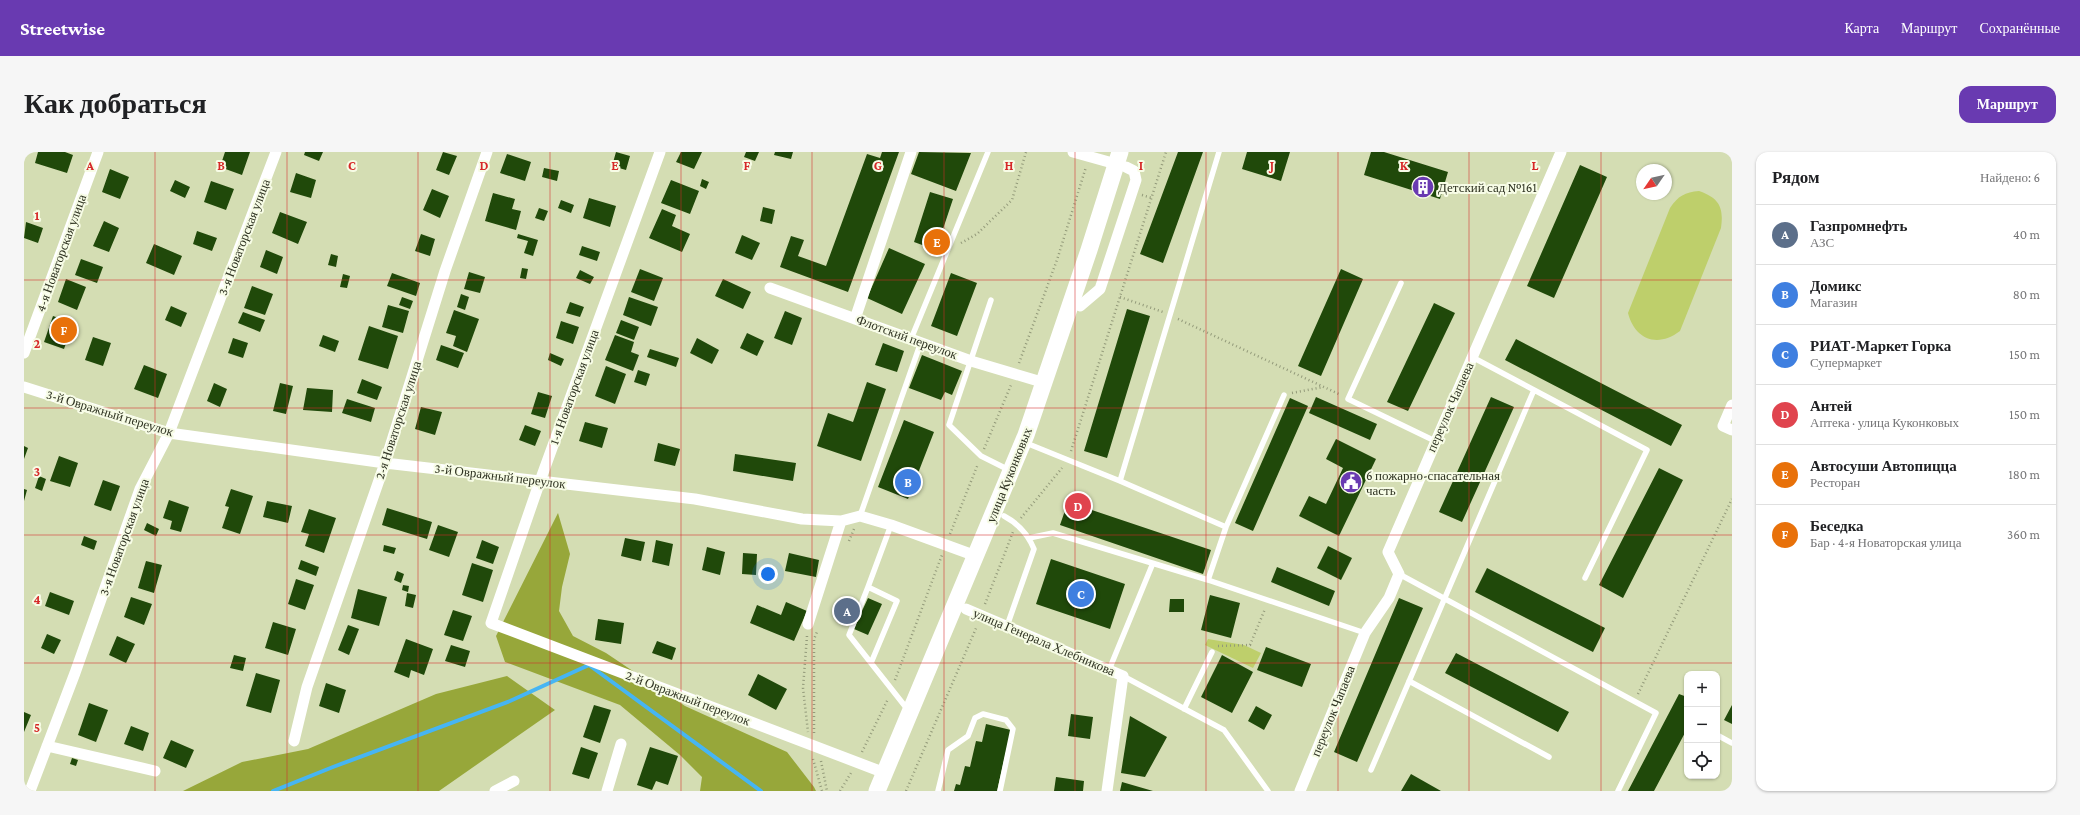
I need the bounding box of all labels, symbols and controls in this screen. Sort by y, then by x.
text: Streetwise [20,18,105,39]
text: Карта [1844,20,1879,36]
text: Маршрут [1901,20,1957,36]
text: Сохранённые [1979,20,2060,36]
button: Маршрут [1959,86,2056,123]
text: Как добраться [24,88,207,119]
text: A [85,158,94,173]
text: B [217,158,225,173]
text: C [348,158,356,173]
text: D [480,158,489,173]
text: E [611,158,619,173]
text: F [744,158,751,173]
text: G [874,158,882,173]
text: H [1005,158,1014,173]
text: I [1139,158,1143,173]
text: J [1268,158,1274,173]
text: K [1400,158,1409,173]
text: L [1532,158,1539,173]
north arrow [1636,164,1672,200]
text: Рядом [1772,168,1820,187]
text: Найдено: 6 [1980,170,2040,185]
building icon: Детский сад №161 [1410,174,1436,200]
street label: 3-я Новаторская улица [215,177,273,297]
place label: Детский сад №161 [1438,180,1537,195]
street label: 4-я Новаторская улица [33,192,89,314]
text: 1 [35,208,40,223]
text: Газпромнефть [1810,218,1907,234]
pin: E [924,227,950,257]
text: A [1781,227,1789,242]
text: 40 m [2013,227,2040,242]
text: АЗС [1810,235,1834,250]
text: Домикс [1810,278,1861,294]
text: B [1781,287,1789,302]
text: 80 m [2013,287,2040,302]
text: Магазин [1810,295,1857,310]
street label: Флотский переулок [854,312,960,363]
pin: F [51,315,77,345]
street label: 1-я Новаторская улица [546,327,602,447]
text: 2 [34,336,41,351]
text: РИАТ-Маркет Горка [1810,338,1951,354]
text: C [1781,347,1789,362]
text: 150 m [2009,347,2040,362]
text: Супермаркет [1810,355,1882,370]
street label: 2-я Новаторская улица [372,359,424,481]
street label: переулок Чапаева [1423,360,1477,454]
street label: 3-й Овражный переулок [45,387,176,440]
text: Антей [1810,398,1852,414]
text: D [1781,407,1789,422]
text: 150 m [2009,407,2040,422]
text: Аптека · улица Куконковых [1810,415,1959,430]
street label: улица Куконковых [983,425,1035,525]
text: Автосуши Автопицца [1810,458,1957,474]
street label: 3-й Овражный переулок [434,461,567,492]
text: 3 [34,464,40,479]
pin: B [895,467,921,497]
text: E [1781,467,1789,482]
text: 180 m [2008,467,2040,482]
place label: 6 пожарно-спасательная часть [1366,468,1500,498]
public building icon: 6 пожарно-спасательная часть [1338,469,1364,495]
text: Ресторан [1810,475,1860,490]
street label: 3-я Новаторская улица [96,476,152,597]
pin: D [1065,491,1091,521]
text: Беседка [1810,518,1864,534]
text: F [1782,527,1788,542]
text: 360 m [2007,527,2040,542]
text: Бар · 4-я Новаторская улица [1810,535,1962,550]
your location [758,564,778,584]
pin: C [1068,579,1094,609]
text: 4 [33,592,41,607]
pin: A [834,596,860,626]
street label: улица Генерала Хлебникова [971,605,1117,679]
street label: переулок Чапаева [1308,663,1358,759]
street label: 2-й Овражный переулок [624,667,753,729]
map controls [1684,671,1720,779]
button: + [1684,671,1720,707]
button: − [1684,707,1720,743]
text: 5 [34,720,40,735]
button: locate [1684,743,1720,779]

